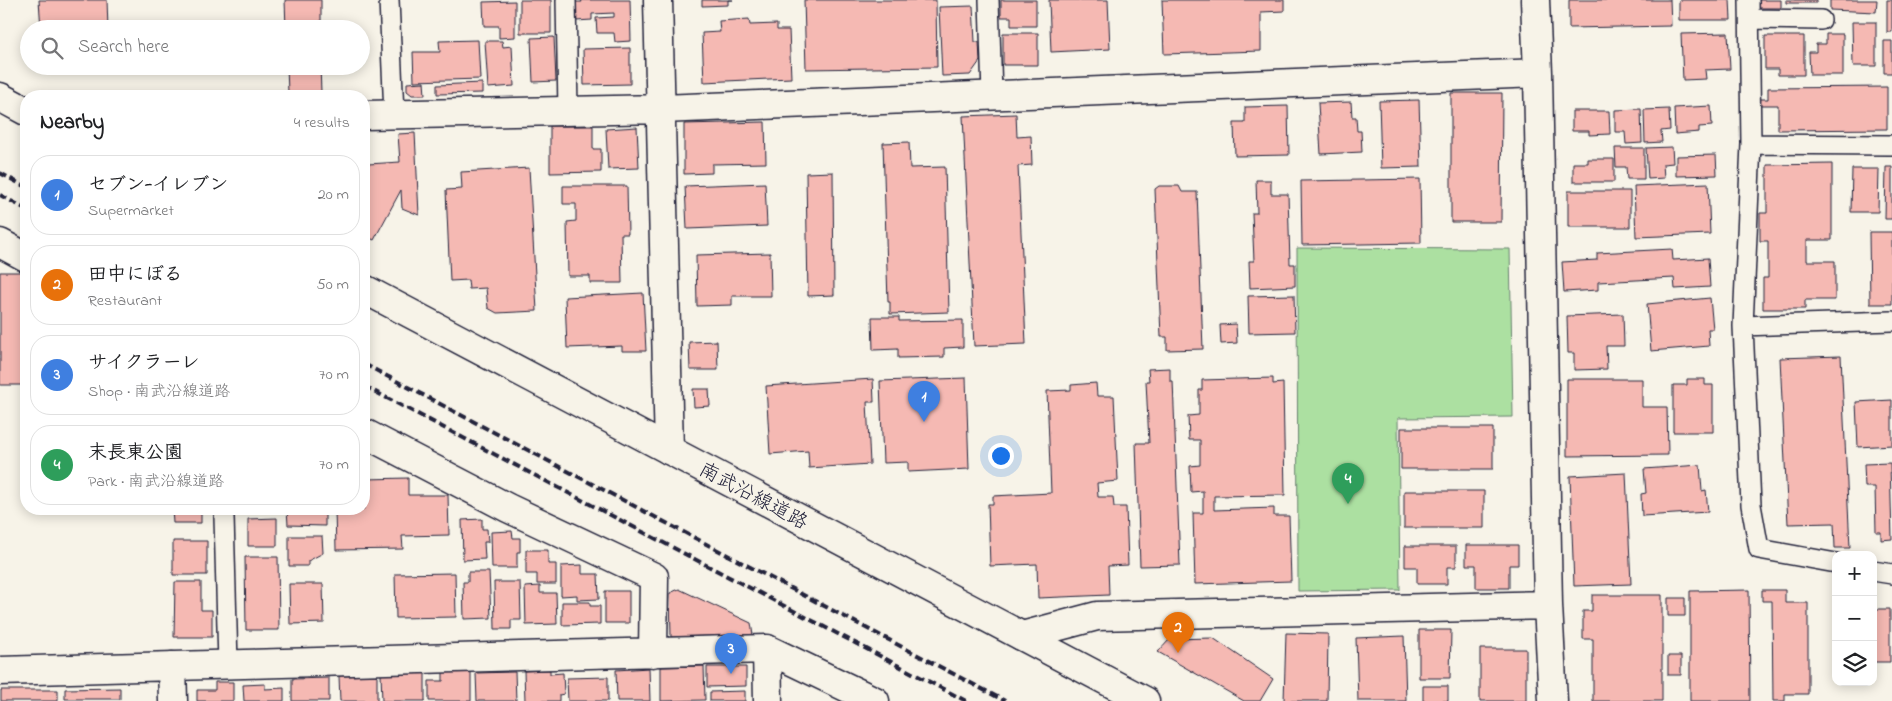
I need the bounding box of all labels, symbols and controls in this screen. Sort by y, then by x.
search box [20,20,370,75]
icon: search [38,34,66,62]
text: Search here [78,34,169,61]
text: Nearby [40,108,104,138]
text: 4 results [294,111,350,135]
text: セブン-イレブン [88,172,228,199]
text: 1 [54,183,60,207]
text: 20 m [318,183,349,207]
text: Supermarket [88,199,174,223]
text: 田中にぼる [88,262,183,289]
text: 2 [53,273,61,297]
text: 50 m [317,273,349,297]
text: Restaurant [88,289,162,313]
text: サイクラーレ [88,350,200,377]
text: 3 [54,363,60,387]
text: 70 m [319,363,349,387]
text: Shop · 南武沿線道路 [88,380,230,404]
pin: 1 [908,381,940,422]
text: 末長東公園 [88,440,183,467]
your location [988,443,1014,469]
text: 4 [54,453,60,477]
text: 70 m [319,453,349,477]
street label: 南武沿線道路 [693,456,813,538]
pin: 4 [1332,463,1364,504]
text: Park · 南武沿線道路 [88,470,224,494]
map controls [1832,551,1877,686]
button: + [1832,551,1877,596]
button: − [1832,596,1877,641]
pin: 2 [1162,612,1194,653]
pin: 3 [715,633,747,674]
button: layers [1832,641,1877,686]

